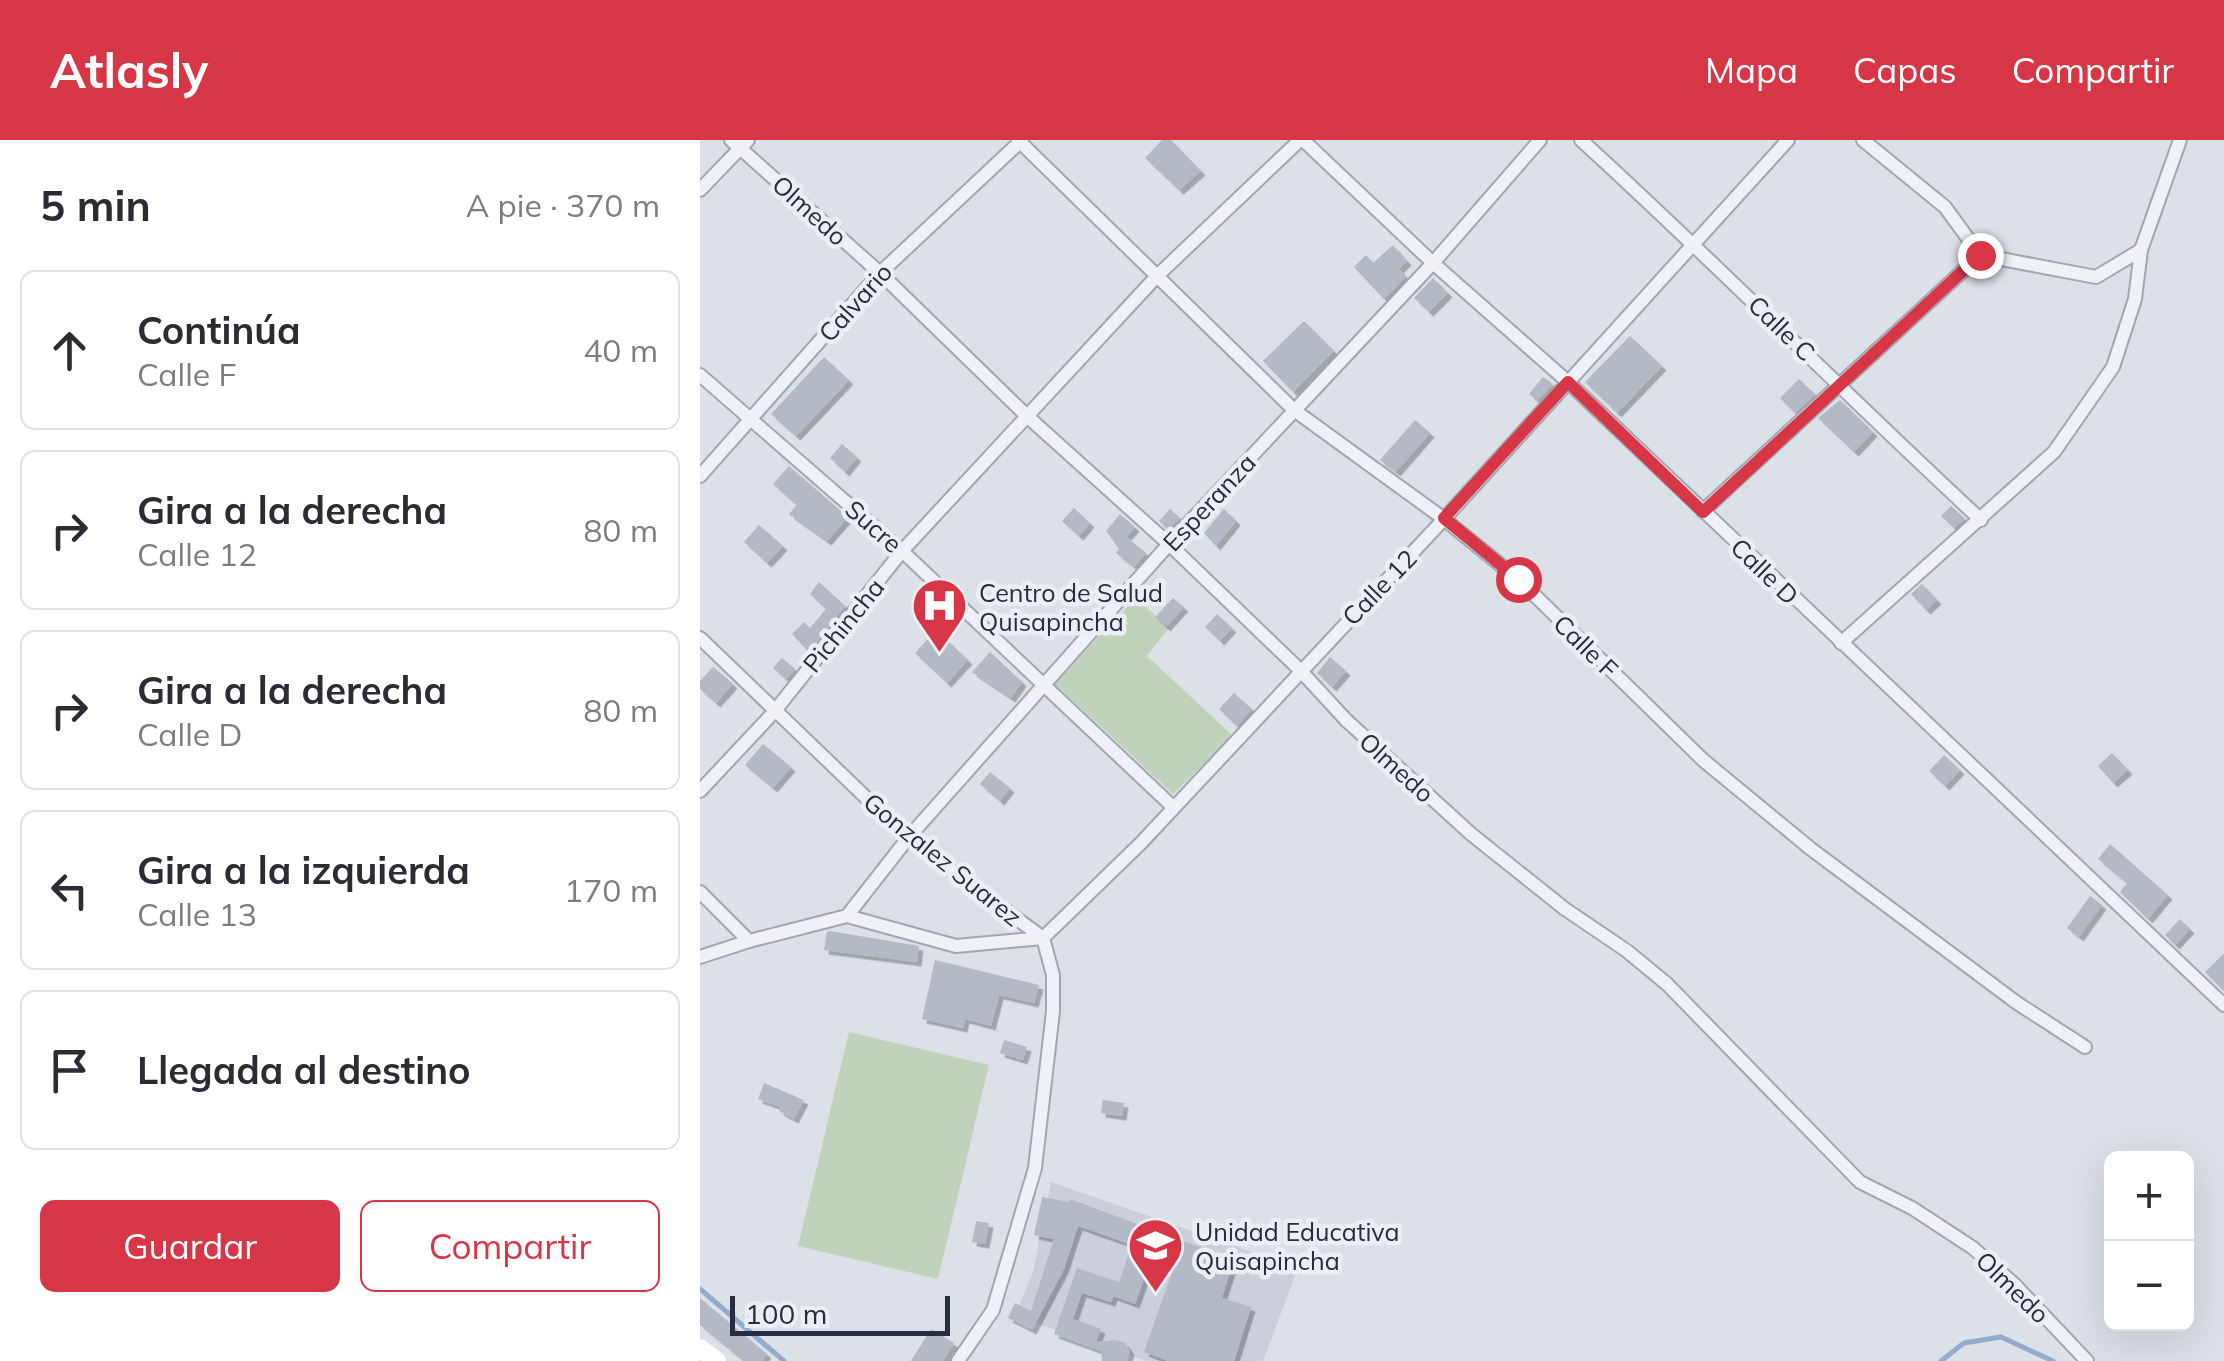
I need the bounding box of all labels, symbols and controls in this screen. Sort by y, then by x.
text: Atlasly [50,40,208,100]
text: Mapa [1705,48,1798,92]
text: Capas [1853,48,1957,92]
text: Compartir [2012,48,2174,92]
street label: Olmedo [766,168,854,252]
text: 5 min [40,179,151,232]
text: A pie · 370 m [466,185,660,225]
route end [1958,233,2004,279]
street label: Calvario [812,256,898,348]
street label: Calle C [1742,289,1822,367]
text: Continúa [137,306,301,354]
icon: ahead [42,323,97,378]
text: 40 m [583,330,658,370]
text: Calle F [137,354,237,394]
street label: Esperanza [1156,447,1262,557]
text: Gira a la derecha [137,486,447,534]
street label: Sucre [839,493,909,559]
icon: right [42,503,97,558]
text: 80 m [583,510,658,550]
street label: Calle D [1725,531,1805,611]
text: Calle 12 [137,534,257,574]
street label: Calle 12 [1335,543,1423,631]
route start [1496,557,1542,603]
street label: Pichincha [796,572,890,678]
hospital icon: Centro de Salud Quisapincha [910,576,970,655]
place label: Centro de Salud Quisapincha [979,577,1163,637]
street label: Calle F [1547,608,1625,684]
text: Gira a la derecha [137,666,447,714]
icon: right [42,683,97,738]
text: 80 m [583,690,658,730]
text: Calle D [137,714,242,754]
street label: Olmedo [1353,725,1441,809]
street label: Gonzalez Suarez [858,786,1028,932]
text: Gira a la izquierda [137,846,470,894]
icon: left [42,863,97,918]
text: 170 m [564,870,658,910]
text: Calle 13 [137,894,257,934]
icon: arrive [42,1043,97,1098]
text: Llegada al destino [137,1046,471,1094]
map controls [2104,1151,2194,1331]
button: + [2104,1151,2194,1241]
button: Guardar [40,1200,340,1292]
button: Compartir [360,1200,660,1292]
school or university icon: Unidad Educativa Quisapincha [1126,1215,1186,1294]
place label: Unidad Educativa Quisapincha [1195,1216,1399,1276]
button: − [2104,1241,2194,1331]
street label: Olmedo [1970,1245,2056,1329]
scale bar [730,1291,950,1336]
text: 100 m [745,1296,827,1331]

